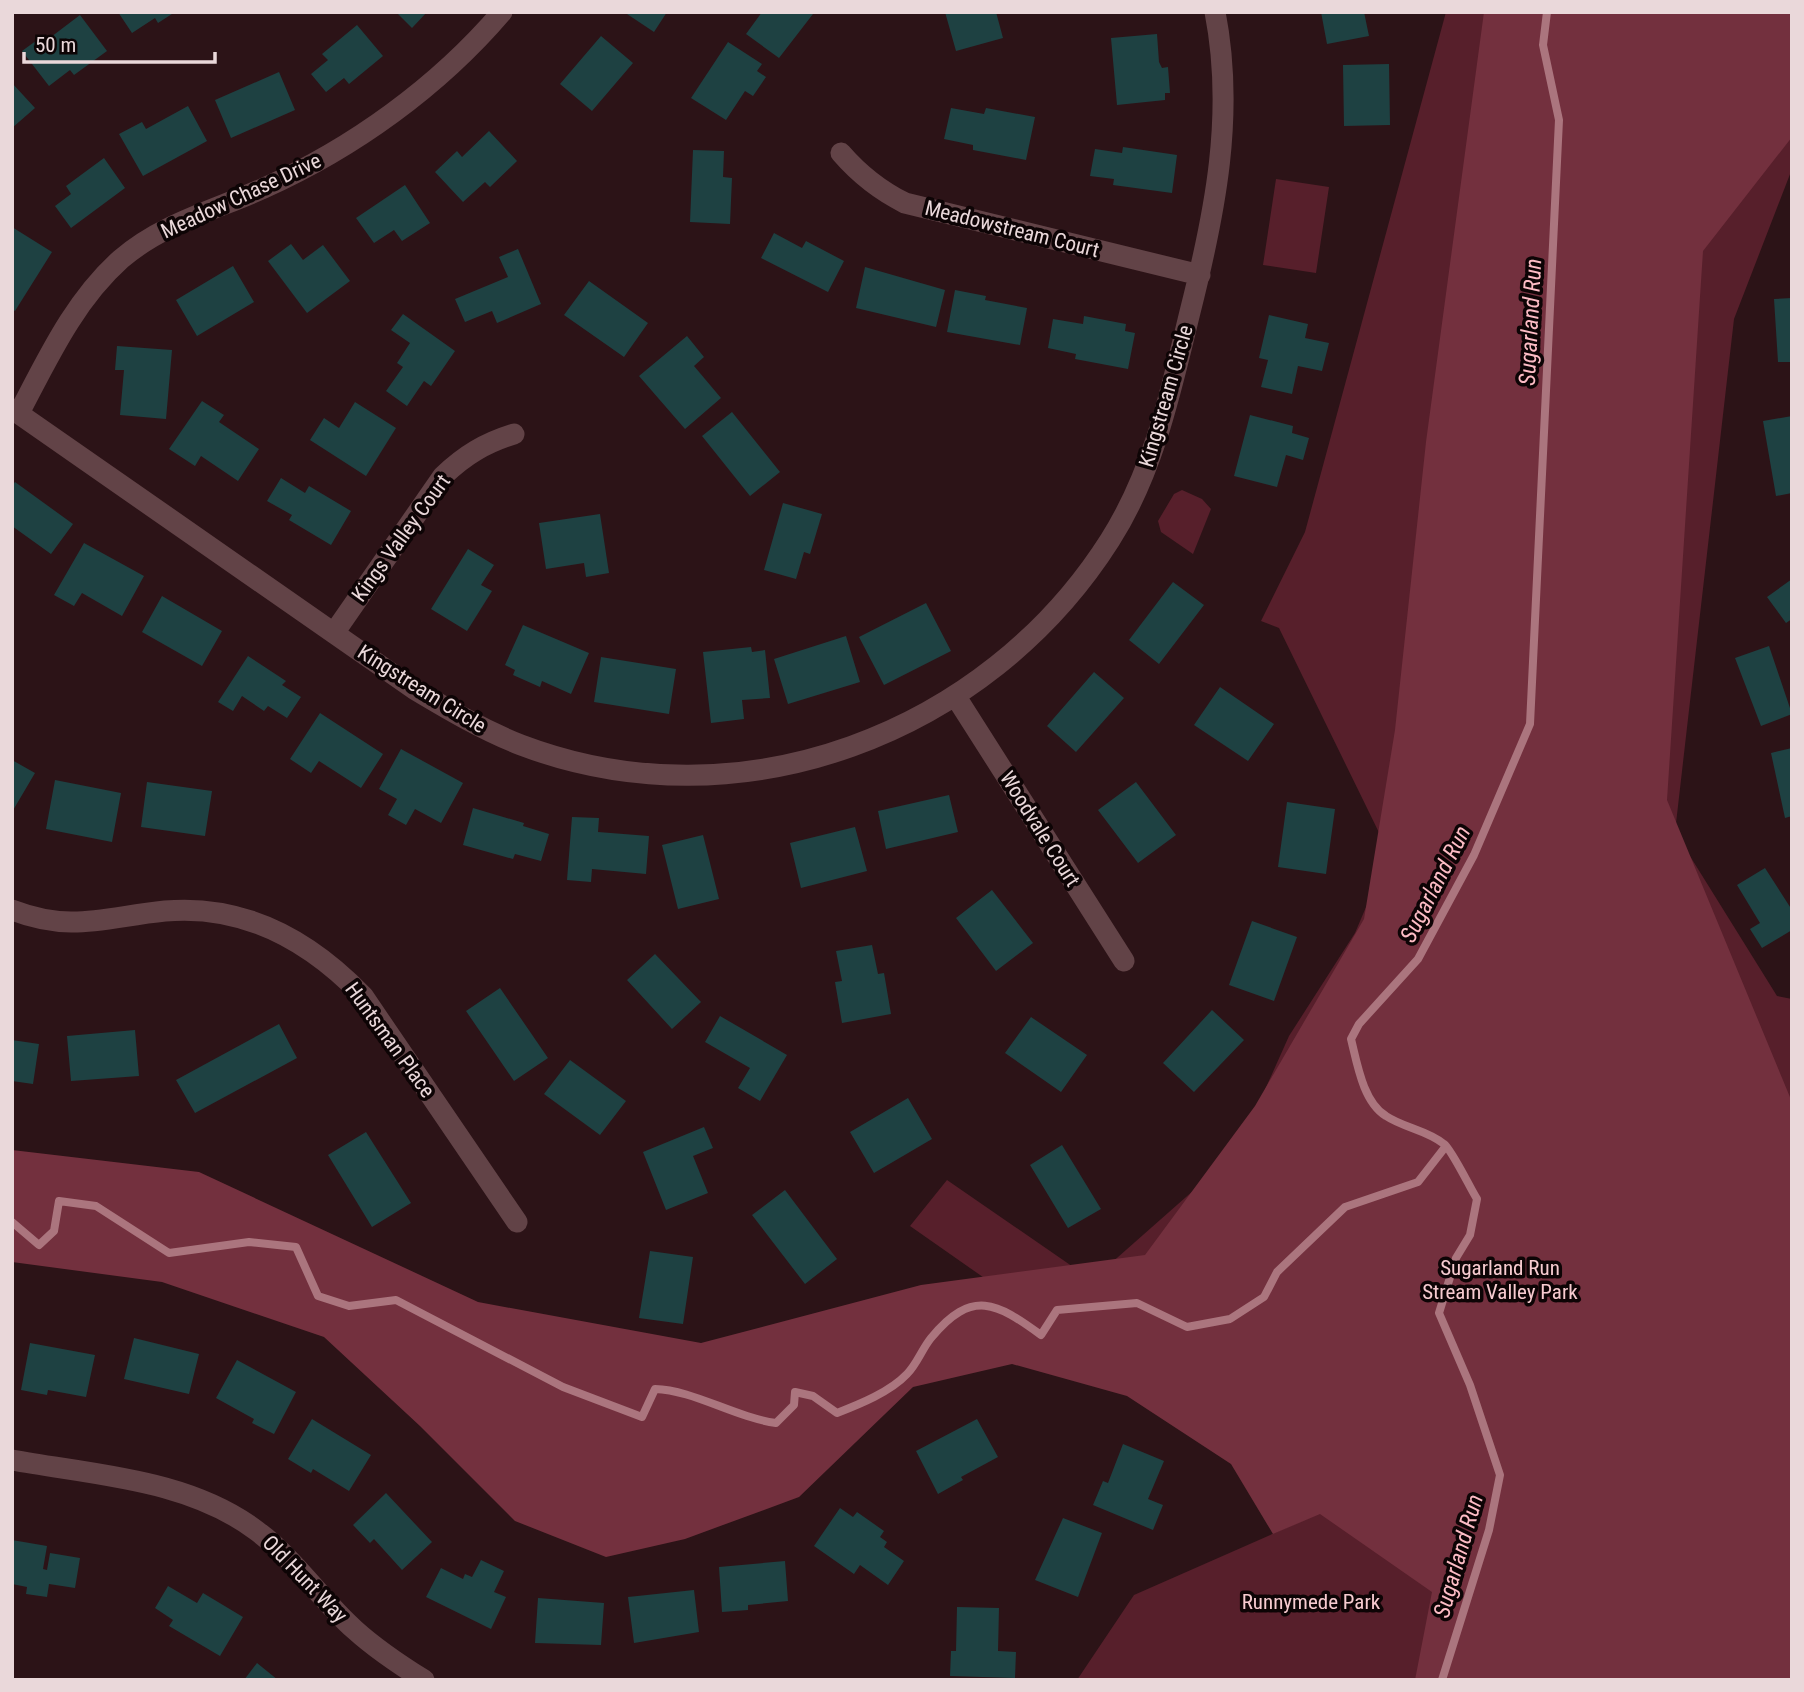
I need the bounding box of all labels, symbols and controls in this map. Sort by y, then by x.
scale bar [24,21,215,65]
text: 50 m [35,33,76,57]
street label: Meadow Chase Drive [157,148,325,244]
street label: Meadowstream Court [922,196,1102,262]
water label: Sugarland Run [1514,258,1547,386]
street label: Kingstream Circle [1134,322,1198,470]
street label: Kings Valley Court [347,470,455,606]
street label: Kingstream Circle [353,640,491,738]
street label: Woodvale Court [995,767,1085,891]
water label: Sugarland Run [1395,821,1476,947]
street label: Huntsman Place [340,978,440,1102]
park label: Sugarland Run Stream Valley Park [1422,1256,1578,1304]
water label: Sugarland Run [1428,1491,1489,1621]
street label: Old Hunt Way [258,1531,352,1628]
park label: Runnymede Park [1242,1590,1381,1614]

